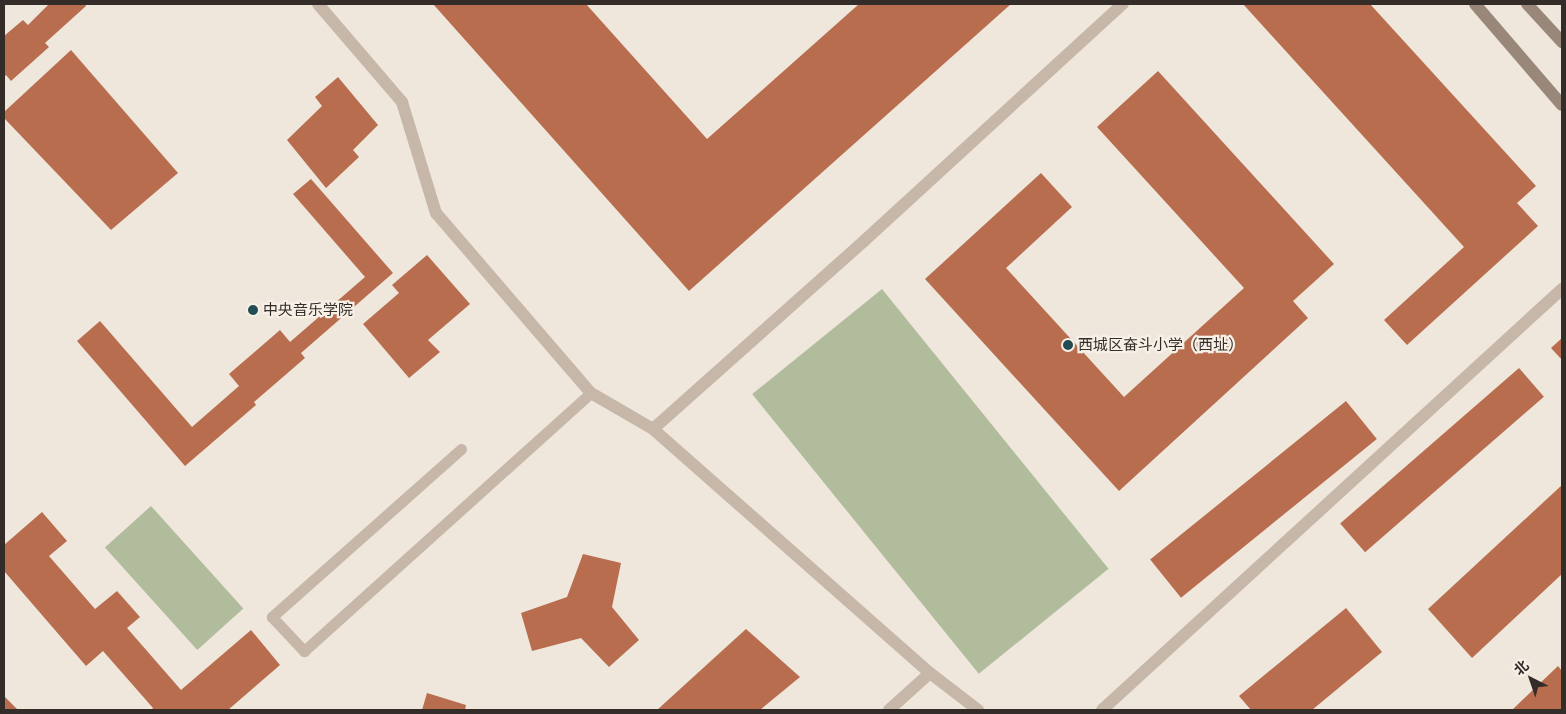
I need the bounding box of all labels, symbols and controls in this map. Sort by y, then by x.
place label: 中央音乐学院 [263,301,353,319]
marker: 中央音乐学院 [247,304,259,316]
place label: 西城区奋斗小学（西址） [1078,336,1243,354]
marker: 西城区奋斗小学（西址） [1062,339,1074,351]
north arrow [1506,654,1556,704]
text: 北 [1510,656,1532,678]

